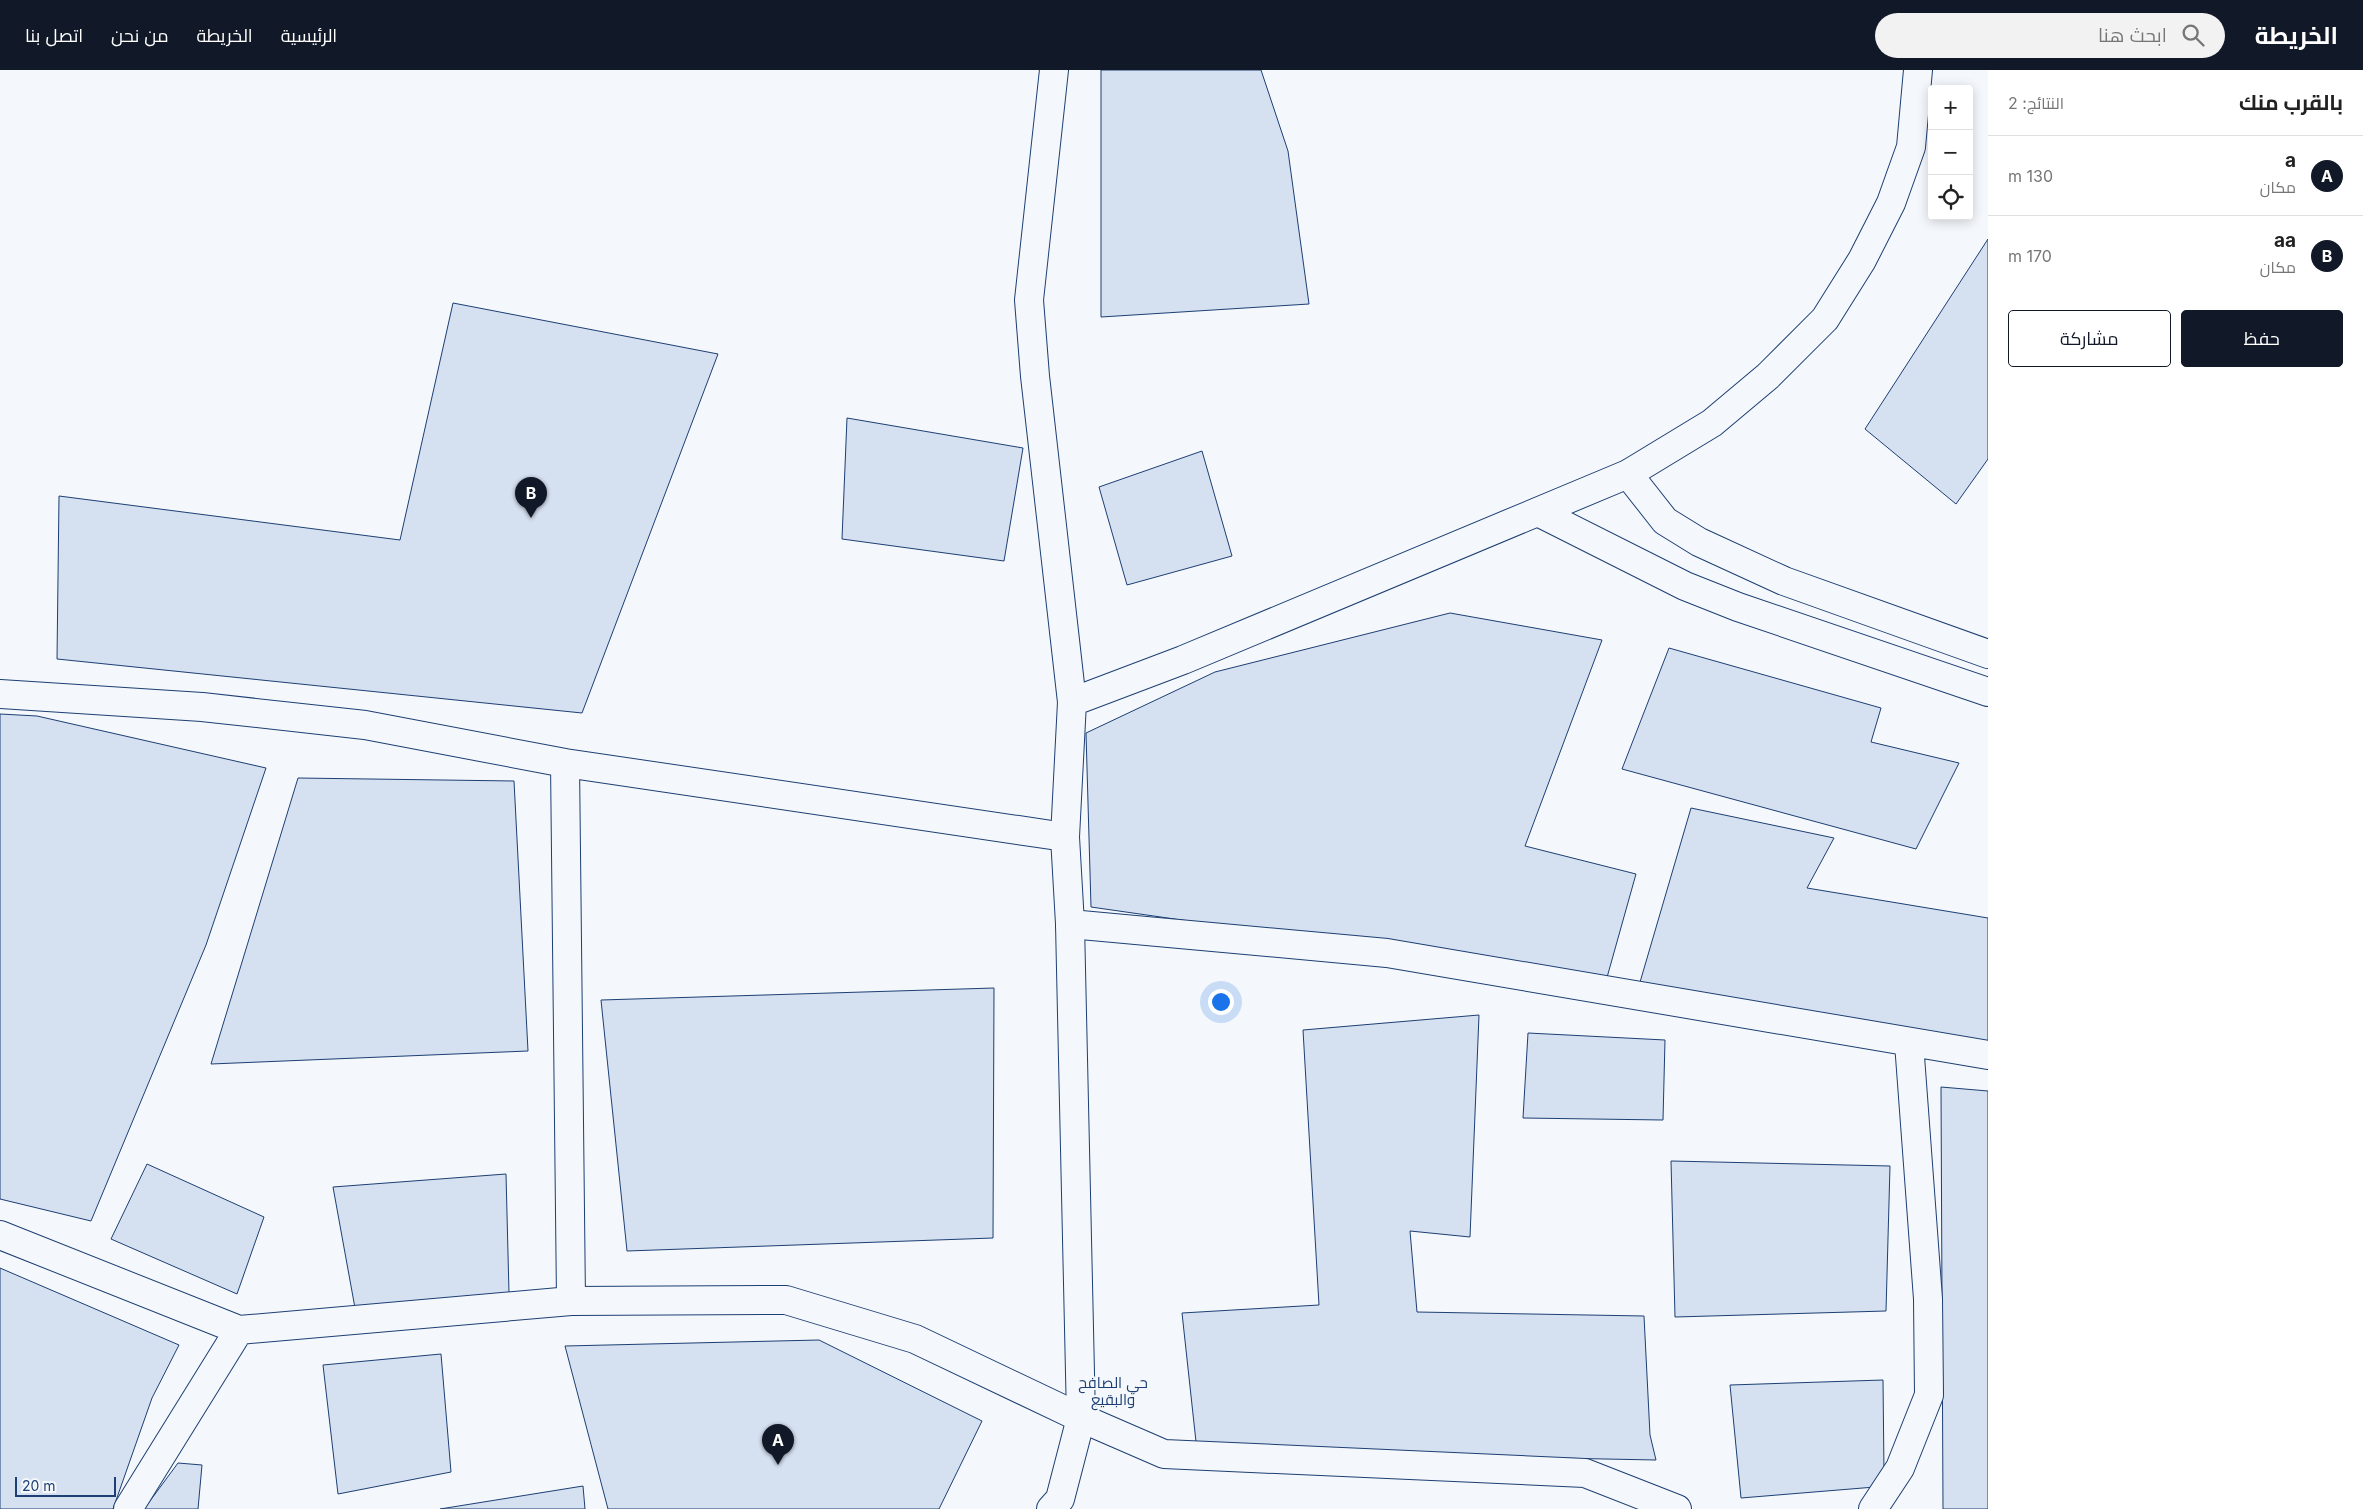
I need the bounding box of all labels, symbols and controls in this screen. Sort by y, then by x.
search box [1875,13,2225,58]
icon: search [2179,21,2207,49]
text: الخريطة [2255,21,2338,50]
text: ابحث هنا [2098,24,2167,47]
text: اتصل بنا [25,25,83,46]
text: من نحن [111,25,169,46]
text: الخريطة [197,25,253,46]
text: الرئيسية [281,25,337,46]
map controls [1928,85,1973,220]
button: + [1928,85,1973,130]
text: بالقرب منك [2239,90,2343,115]
text: النتائج: 2 [2008,93,2064,113]
button: − [1928,130,1973,175]
text: a [2285,149,2296,172]
text: 130 m [2008,166,2053,186]
text: A [2321,166,2333,186]
button: locate [1928,175,1973,220]
text: مكان [2260,177,2296,197]
text: aa [2274,229,2296,252]
text: 170 m [2008,246,2052,266]
text: B [2322,246,2332,266]
text: مكان [2260,257,2296,277]
button: مشاركة [2008,310,2171,367]
button: حفظ [2181,310,2343,367]
pin: B [515,477,547,518]
your location [1208,989,1234,1015]
district label: حي الصافح والبقيع [1078,1373,1148,1411]
pin: A [762,1424,794,1465]
scale bar [15,1474,116,1497]
text: 20 m [22,1477,56,1494]

